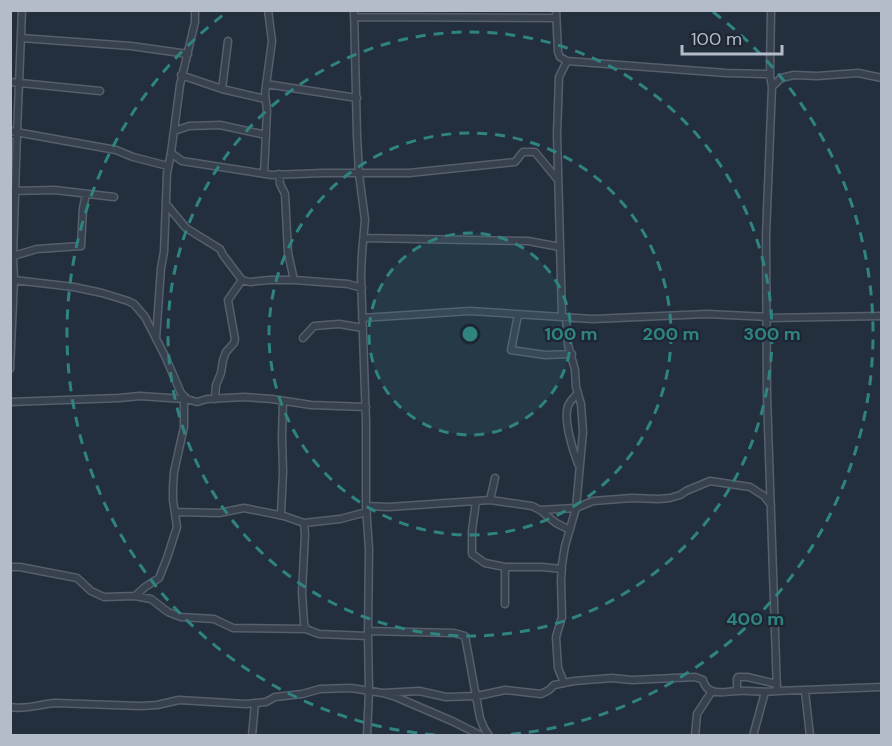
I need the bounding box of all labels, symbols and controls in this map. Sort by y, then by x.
scale bar [682,18,782,56]
text: 100 m [691,27,742,51]
text: 100 m [544,322,598,346]
text: 200 m [643,322,699,346]
text: 300 m [743,322,801,346]
centre of rings [460,324,480,344]
text: 400 m [726,607,784,631]

